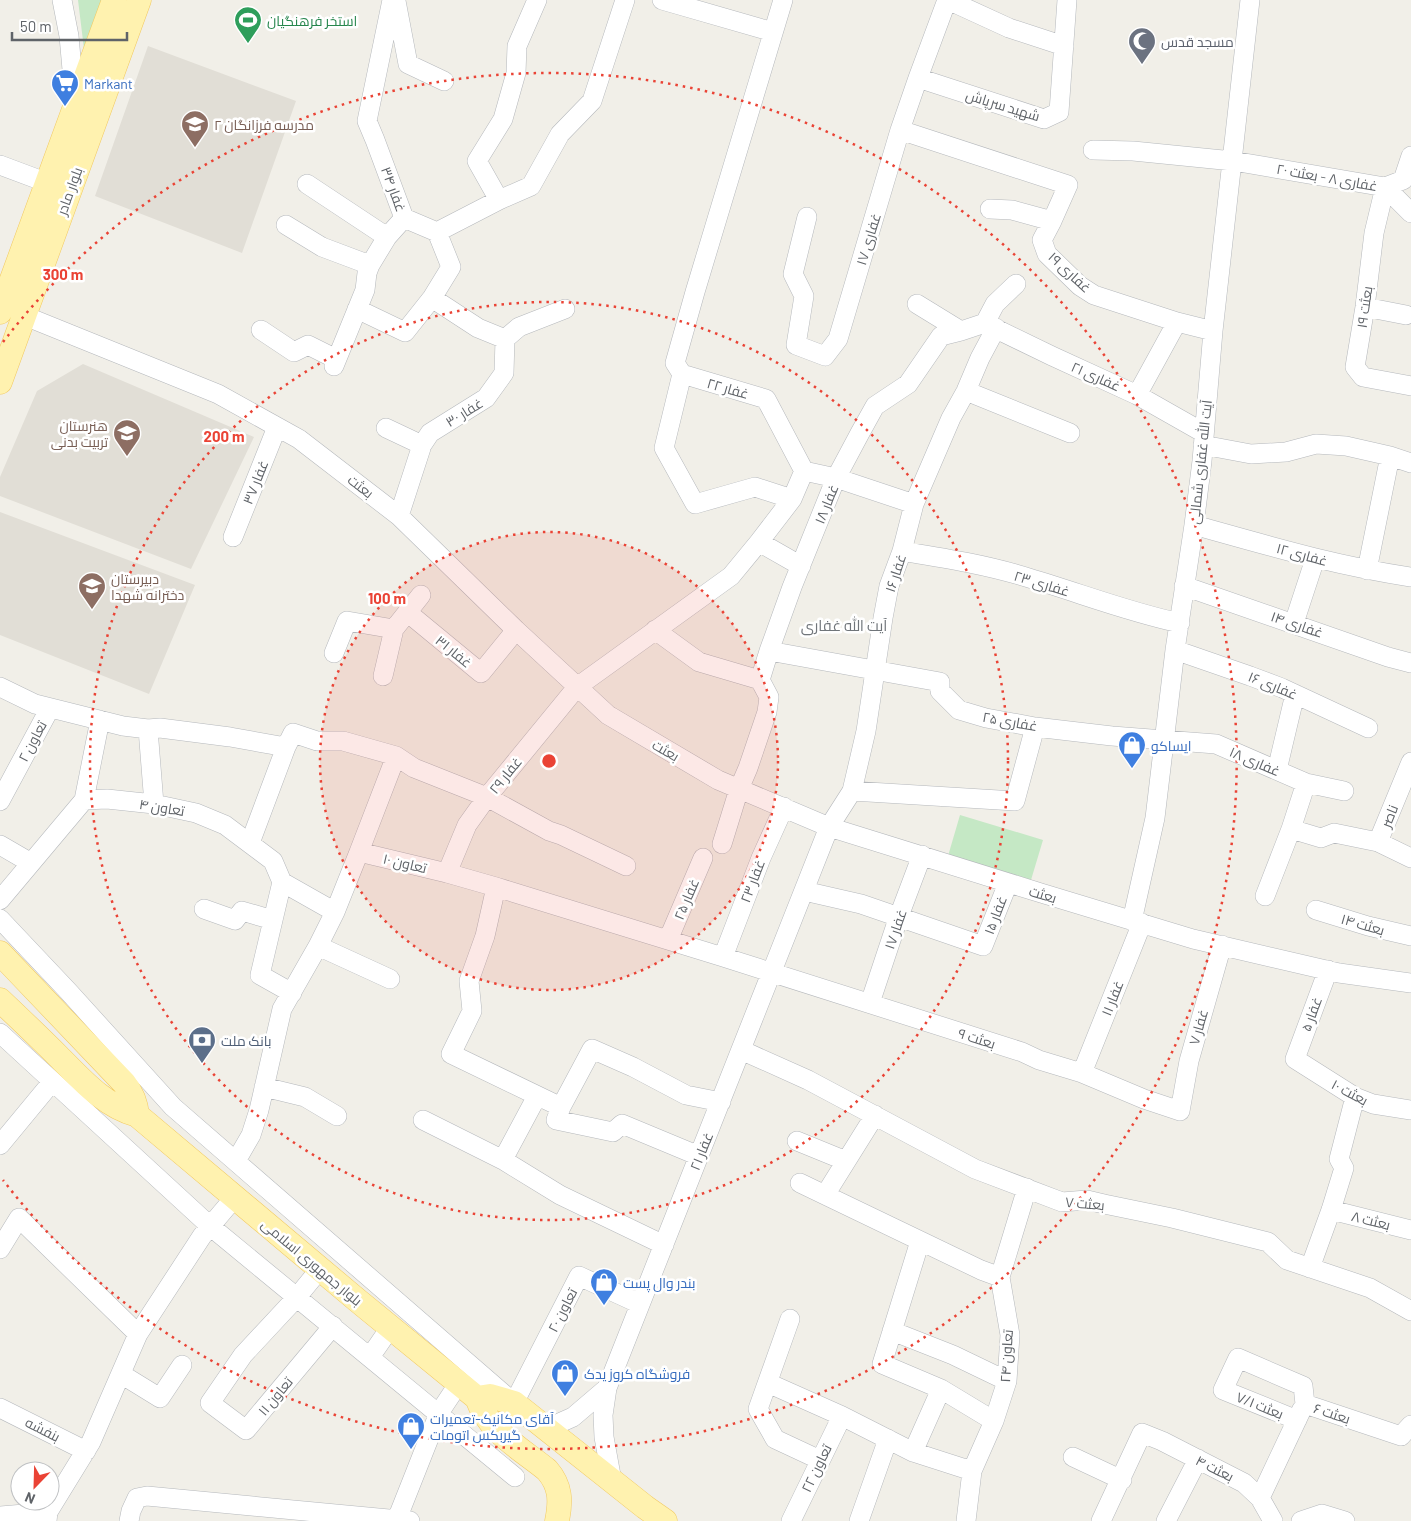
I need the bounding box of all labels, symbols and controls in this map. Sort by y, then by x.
sports icon: استخر فرهنگیان [233,5,263,44]
scale bar [12,10,128,42]
place label: استخر فرهنگیان [267,12,357,29]
text: 50 m [20,17,52,35]
mosque icon: مسجد قدس [1127,26,1157,65]
place label: مسجد قدس [1161,33,1234,50]
supermarket icon: Markant [50,68,80,107]
place label: Markant [84,75,133,92]
street label: شهید سرپاش [963,86,1042,126]
school or university icon: مدرسه فرزانگان ۲ [180,109,210,148]
place label: مدرسه فرزانگان ۲ [214,116,314,133]
street label: غفاری ۸ - بعثت ۲۰ [1275,160,1379,194]
street label: غفار ۳۴ [378,164,410,214]
street label: بلوار مادر [52,165,86,218]
street label: غفاری ۱۷ [852,211,884,267]
street label: غفاری ۱۹ [1045,248,1095,296]
text: 300 m [43,265,83,283]
street label: بعثت ۱۹ [1353,285,1375,329]
street label: غفاری ۲۱ [1069,358,1123,394]
street label: غفار ۲۲ [705,374,751,402]
street label: غفار ۳۰ [442,394,486,430]
street label: آیت الله غفاری شمالی [1185,399,1215,525]
place label: هنرستان تربیت بدنی [51,417,108,450]
school or university icon: هنرستان تربیت بدنی [112,418,142,457]
text: 200 m [203,427,245,445]
street label: غفار ۳۷ [238,457,272,507]
street label: بعثت [345,471,377,501]
street label: غفار ۱۸ [810,482,842,526]
street label: غفاری ۱۲ [1275,539,1329,569]
street label: غفار ۱۶ [881,552,909,594]
street label: غفاری ۲۳ [1012,567,1072,599]
place label: دبیرستان دخترانه شهدا [111,570,184,603]
school or university icon: دبیرستان دخترانه شهدا [77,571,107,610]
text: 100 m [368,589,406,607]
street label: غفاری ۱۴ [1269,607,1325,641]
district label: آیت الله غفاری [801,616,887,636]
street label: غفار ۳۱ [432,631,476,671]
street label: غفاری ۱۶ [1246,667,1300,703]
street label: غفاری ۲۵ [981,708,1039,734]
street label: تعاون ۲ [14,717,50,764]
shop icon: ایساکو [1117,730,1147,769]
street label: بعثت [650,736,682,764]
place label: ایساکو [1151,737,1192,754]
street label: غفاری ۱۸ [1227,743,1283,779]
centre of rings [540,752,558,770]
street label: غفار ۲۹ [485,753,525,797]
street label: تعاون ۴ [138,795,186,819]
street label: ناصر [1376,802,1401,831]
street label: تعاون ۱۰ [381,850,429,876]
street label: غفار ۲۳ [736,857,768,905]
street label: غفار ۲۵ [670,876,702,922]
street label: بعثت [1027,882,1059,906]
street label: غفار ۱۵ [980,893,1010,937]
street label: غفار ۱۷ [880,907,910,951]
street label: بعثت ۱۴ [1339,910,1387,938]
street label: غفار ۱۱ [1097,978,1127,1018]
street label: غفار ۵ [1297,994,1325,1034]
street label: غفار ۷ [1185,1007,1211,1047]
street label: بعثت ۹ [956,1024,998,1052]
bank icon: بانک ملت [187,1025,217,1064]
place label: بانک ملت [221,1032,272,1049]
street label: بعثت ۱۰ [1329,1075,1371,1109]
street label: غفار ۲۱ [686,1129,716,1173]
street label: بعثت ۷ [1064,1193,1106,1213]
street label: بعثت ۸ [1350,1207,1392,1233]
street label: بلوار جمهوری اسلامی [258,1215,366,1309]
shop icon: بندر وال پست [589,1267,619,1306]
place label: بندر وال پست [623,1274,696,1293]
street label: تعاون ۲۰ [544,1285,580,1335]
street label: تعاون ۲۴ [996,1329,1016,1383]
shop icon: فروشگاه کروز یدک [550,1358,580,1397]
place label: فروشگاه کروز یدک [584,1365,690,1382]
street label: تعاون ۱۱ [254,1373,296,1419]
street label: بعثت ۷/۱ [1234,1388,1286,1422]
street label: بعثت ۶ [1311,1399,1353,1427]
place label: آقای مکانیک-تعمیرات گیربکس اتومات [430,1410,554,1443]
shop icon: آقای مکانیک-تعمیرات گیربکس اتومات [396,1411,426,1450]
street label: بنفشه [23,1413,63,1445]
street label: تعاون ۲۲ [797,1441,835,1495]
street label: بعثت ۴ [1193,1451,1237,1485]
north arrow [10,1461,60,1511]
text: N [22,1489,37,1508]

